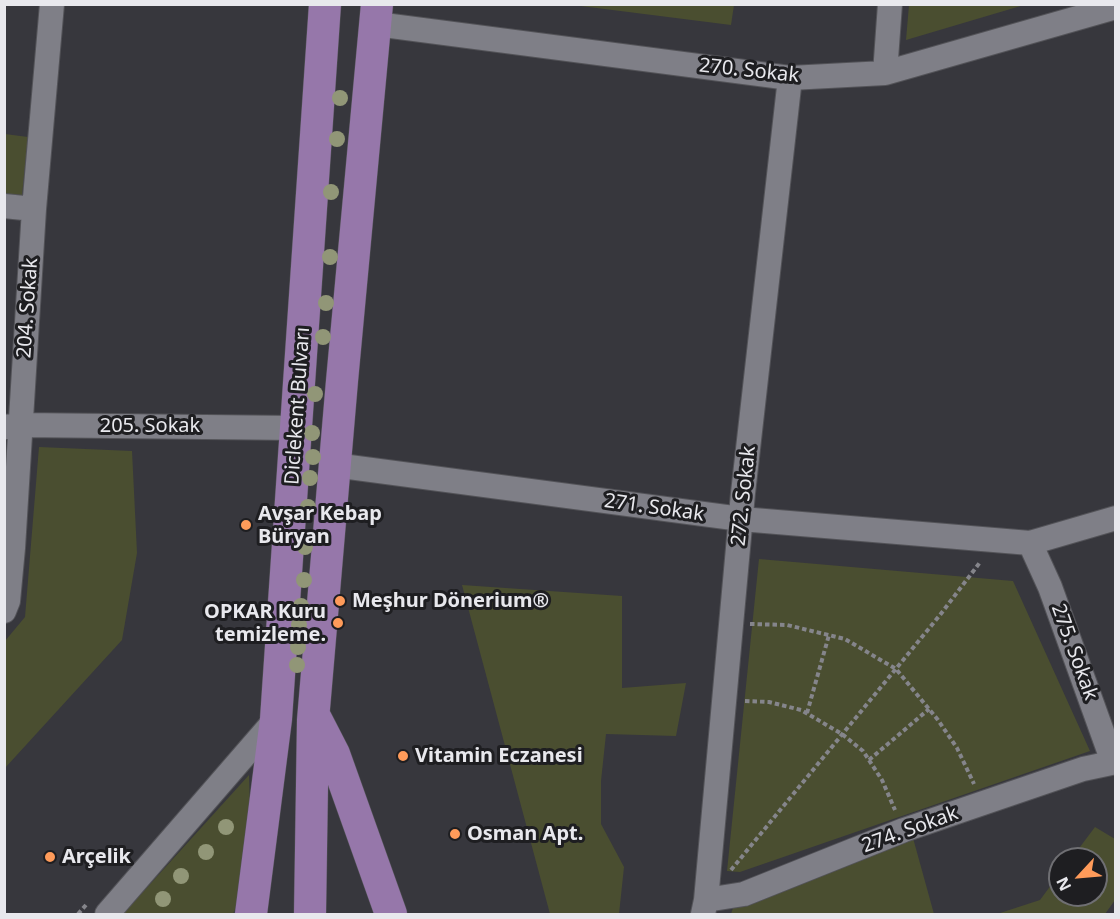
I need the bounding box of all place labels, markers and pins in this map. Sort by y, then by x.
place label: Avşar Kebap Büryan [258,502,382,549]
marker: Avşar Kebap Büryan [239,518,253,532]
place label: Meşhur Dönerium® [352,589,549,613]
marker: Meşhur Dönerium® [333,594,347,608]
place label: OPKAR Kuru temizleme. [204,600,326,647]
marker: OPKAR Kuru temizleme. [331,616,345,630]
place label: Vitamin Eczanesi [415,744,583,768]
marker: Vitamin Eczanesi [396,749,410,763]
place label: Osman Apt. [467,822,583,846]
marker: Osman Apt. [448,827,462,841]
place label: Arçelik [62,845,131,869]
marker: Arçelik [43,850,57,864]

